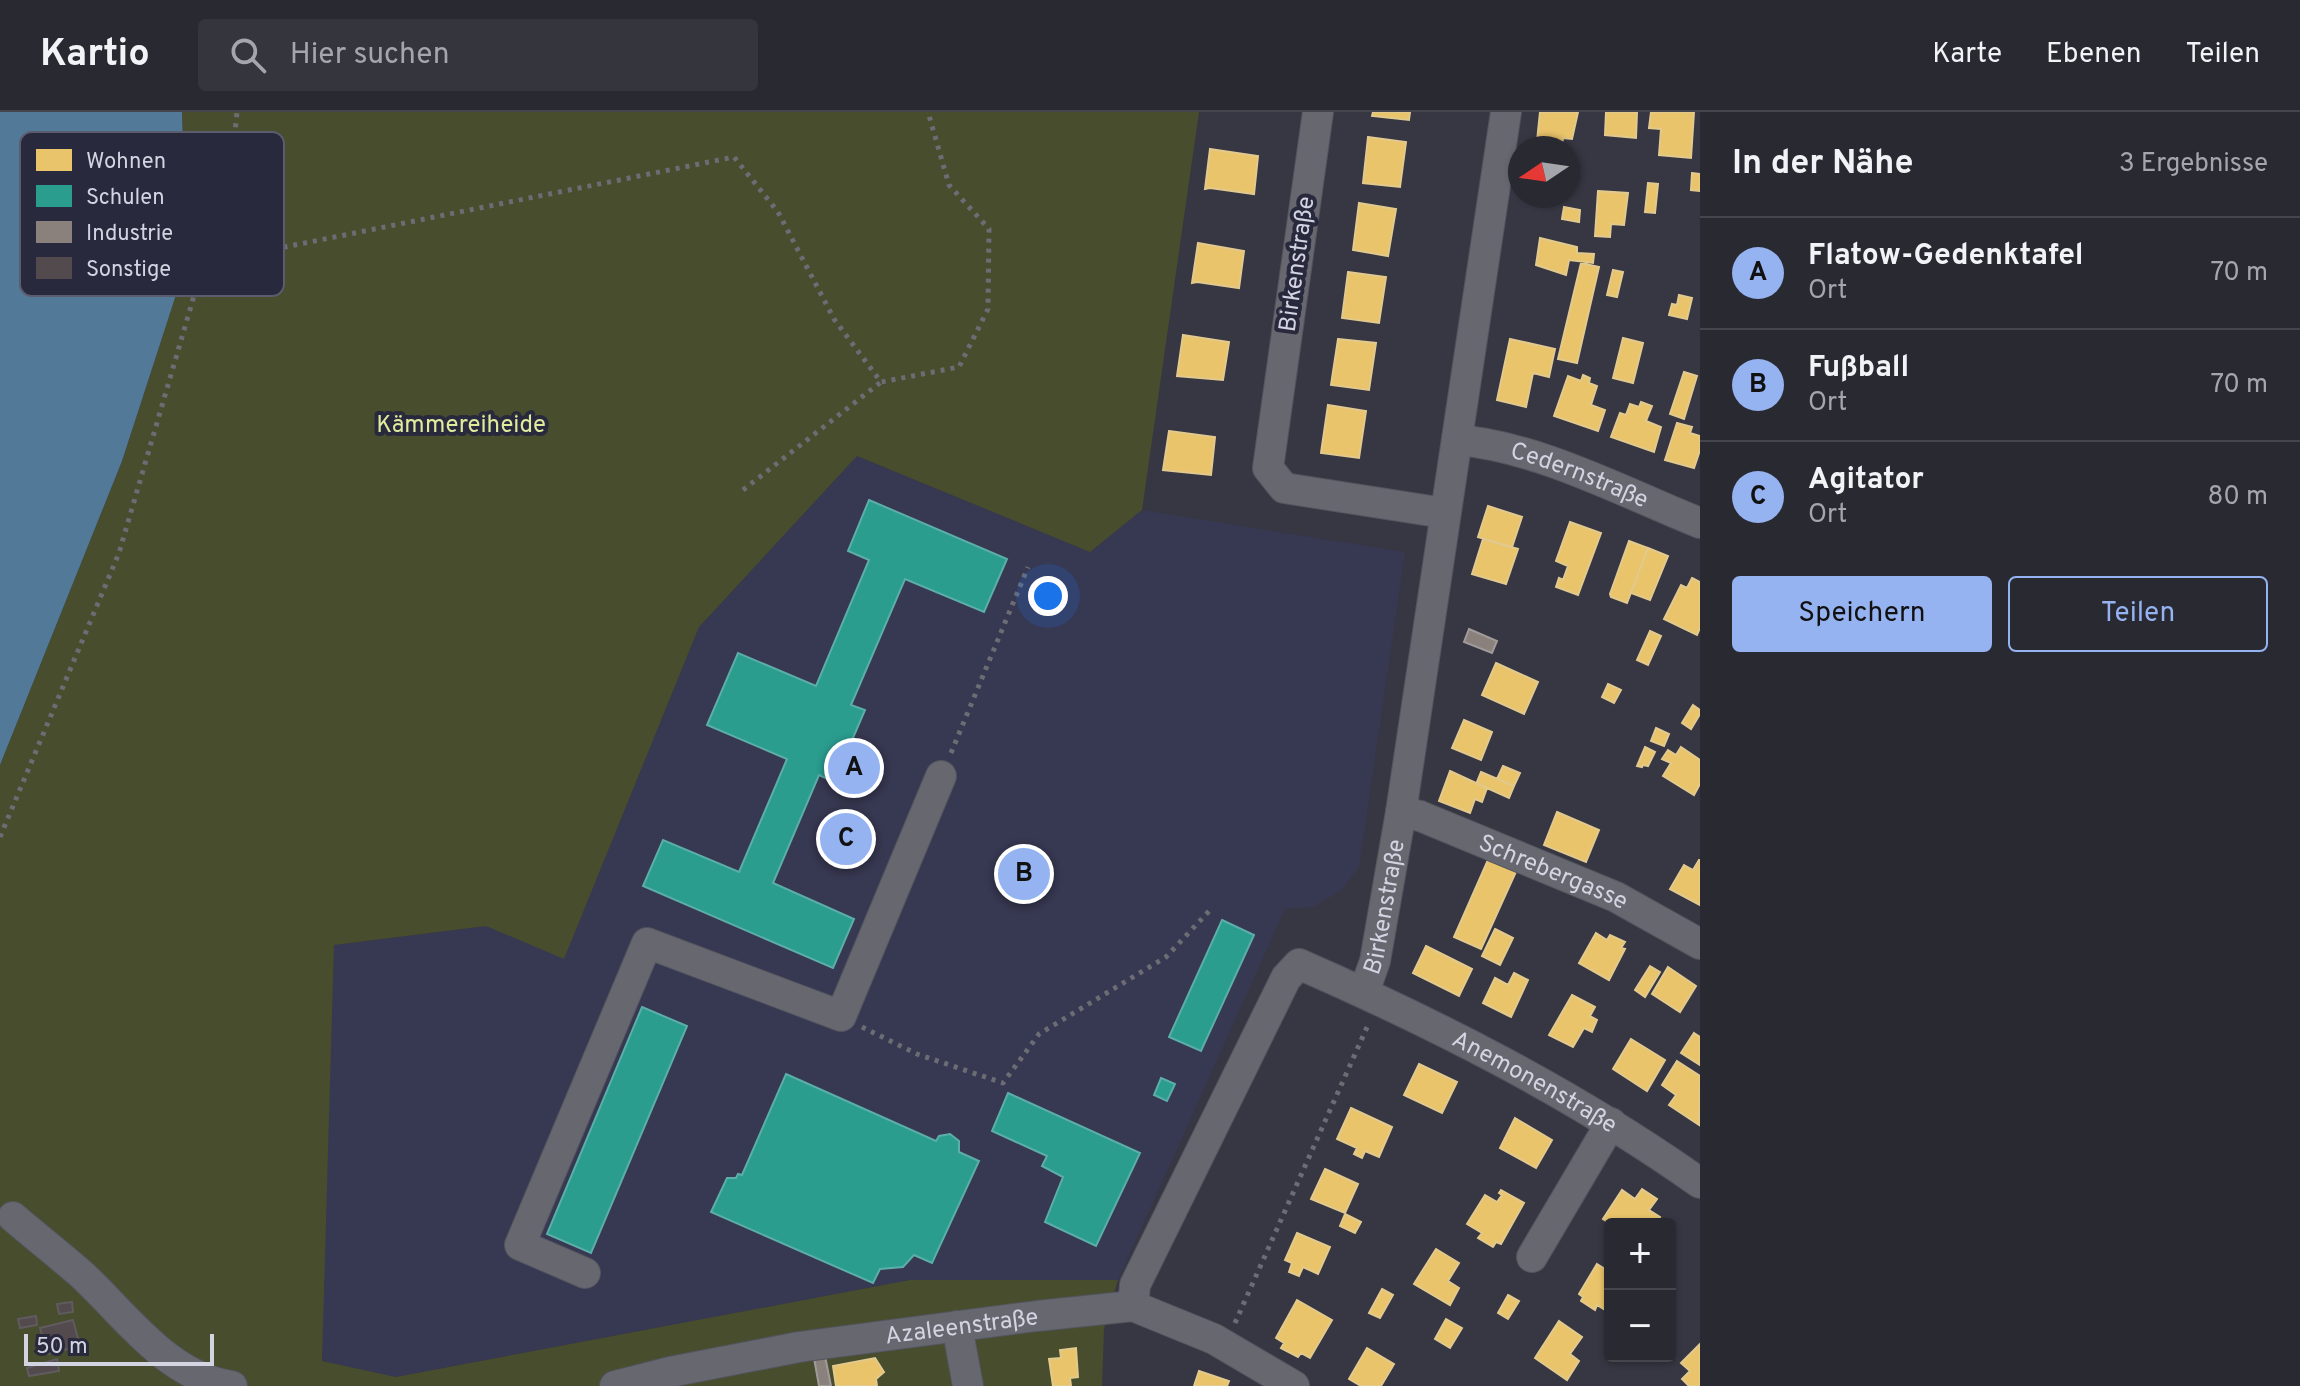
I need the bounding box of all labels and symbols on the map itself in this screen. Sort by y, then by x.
legend [20,132,284,296]
north arrow [1508,136,1580,208]
text: Wohnen [86,149,166,176]
text: Schulen [86,185,165,212]
street label: Birkenstraße [1274,195,1322,334]
text: Industrie [86,221,173,248]
text: Sonstige [86,257,171,284]
park label: Kämmereiheide [376,411,546,441]
street label: Cedernstraße [1507,437,1652,516]
your location [1028,576,1068,616]
pin: A [828,738,880,798]
pin: C [820,809,872,869]
street label: Schrebergasse [1474,829,1633,918]
street label: Birkenstraße [1358,837,1413,979]
pin: B [998,844,1050,904]
street label: Anemonenstraße [1446,1025,1622,1141]
street label: Azaleenstraße [883,1303,1040,1353]
scale bar [24,1330,214,1366]

